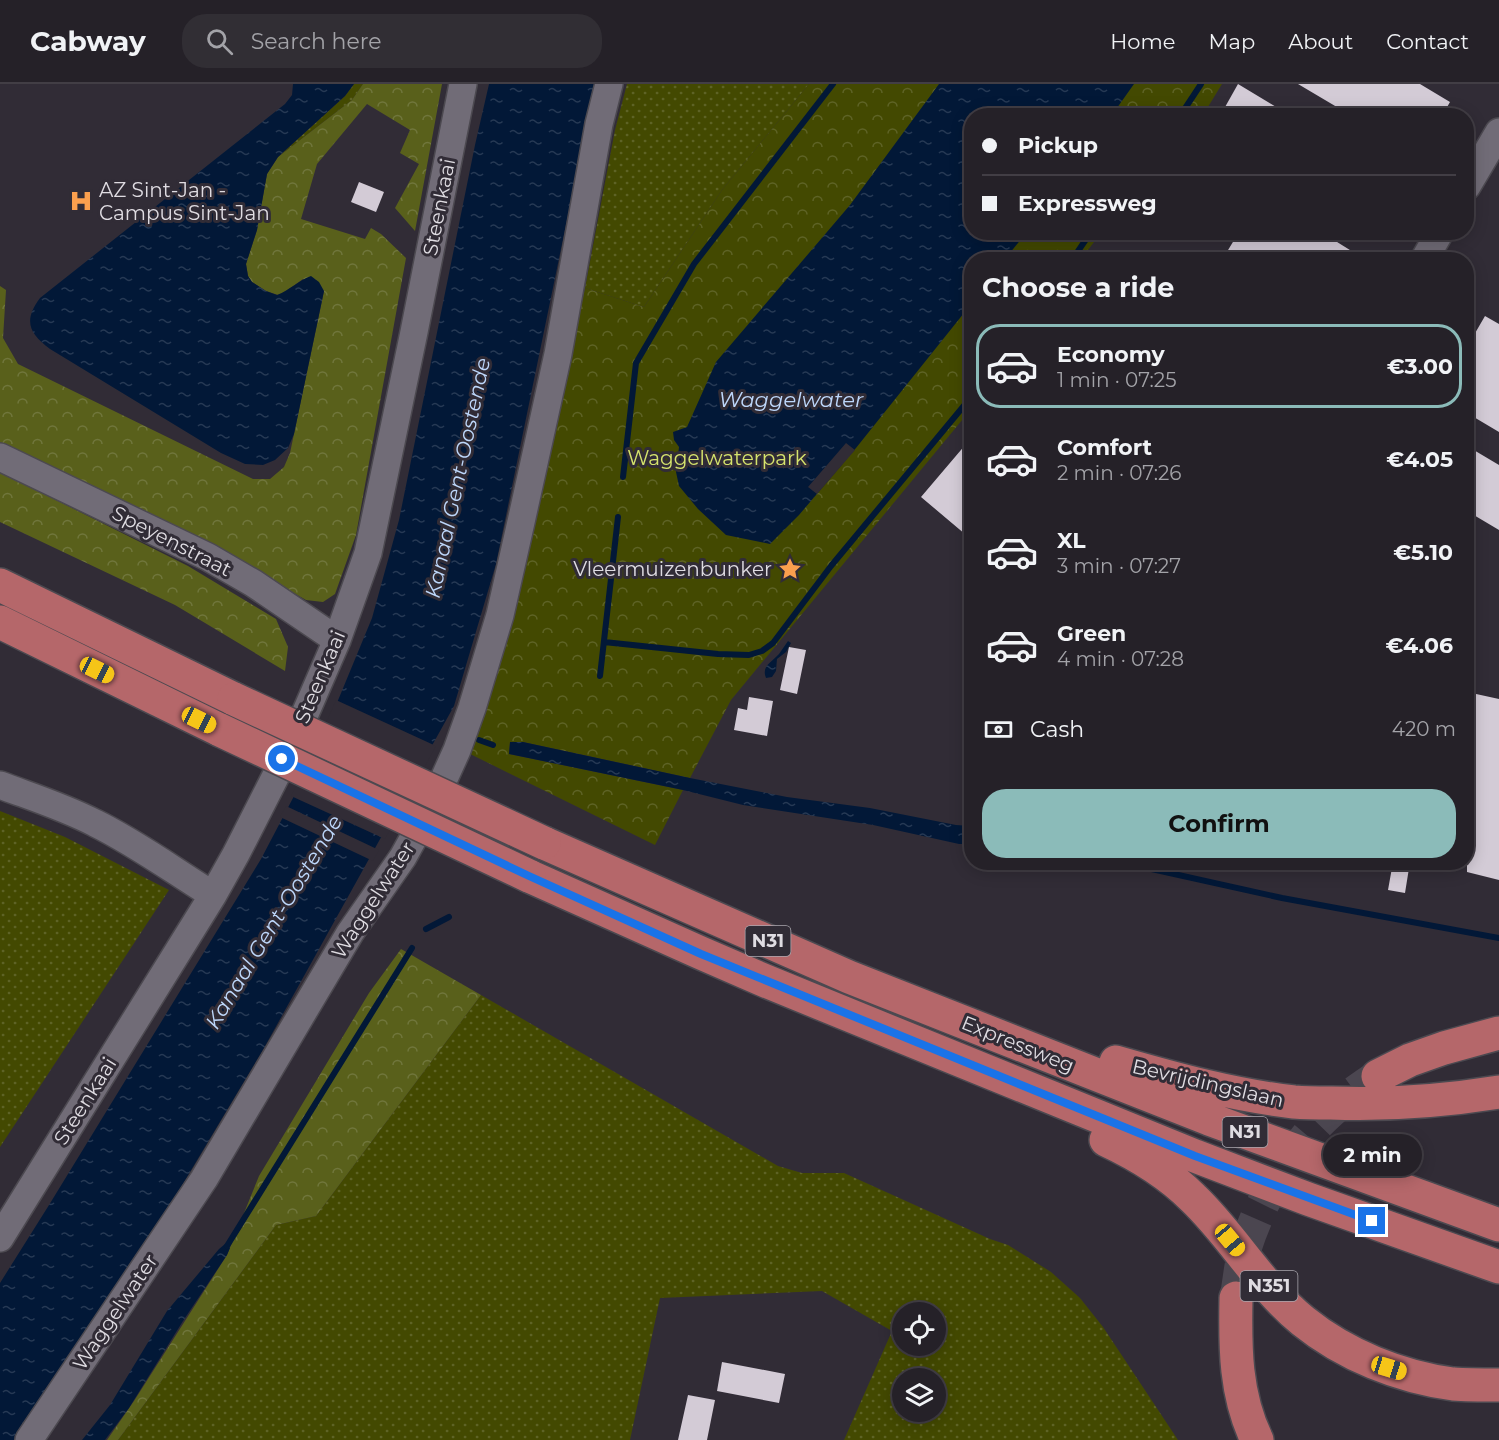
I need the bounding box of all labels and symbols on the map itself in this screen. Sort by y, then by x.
street label: Steenkaai [418,156,460,258]
place label: AZ Sint-Jan - Campus Sint-Jan [99,178,270,225]
hospital icon: AZ Sint-Jan - Campus Sint-Jan [68,188,94,214]
water label: Kanaal Gent-Oostende [420,355,495,600]
water label: Waggelwater [719,387,864,412]
park label: Waggelwaterpark [627,446,807,470]
street label: Speyenstraat [108,501,236,581]
place icon: Vleermuizenbunker [777,556,803,582]
place label: Vleermuizenbunker [573,557,772,581]
street label: Steenkaai [290,627,350,727]
car [77,654,117,686]
car [179,704,219,736]
route start [268,745,295,772]
water label: Kanaal Gent-Oostende [200,810,347,1033]
street label: Waggelwater [326,837,420,963]
road number: N31 [746,926,790,956]
street label: Expressweg [958,1010,1078,1078]
street label: Steenkaai [49,1053,121,1149]
street label: Bevrijdingslaan [1130,1054,1286,1112]
road number: N31 [1222,1117,1268,1147]
callout: 2 min [1322,1134,1422,1176]
route end [1358,1207,1385,1234]
car [1212,1220,1248,1260]
street label: Waggelwater [67,1249,163,1375]
road number: N351 [1240,1271,1298,1301]
car [1369,1354,1409,1382]

